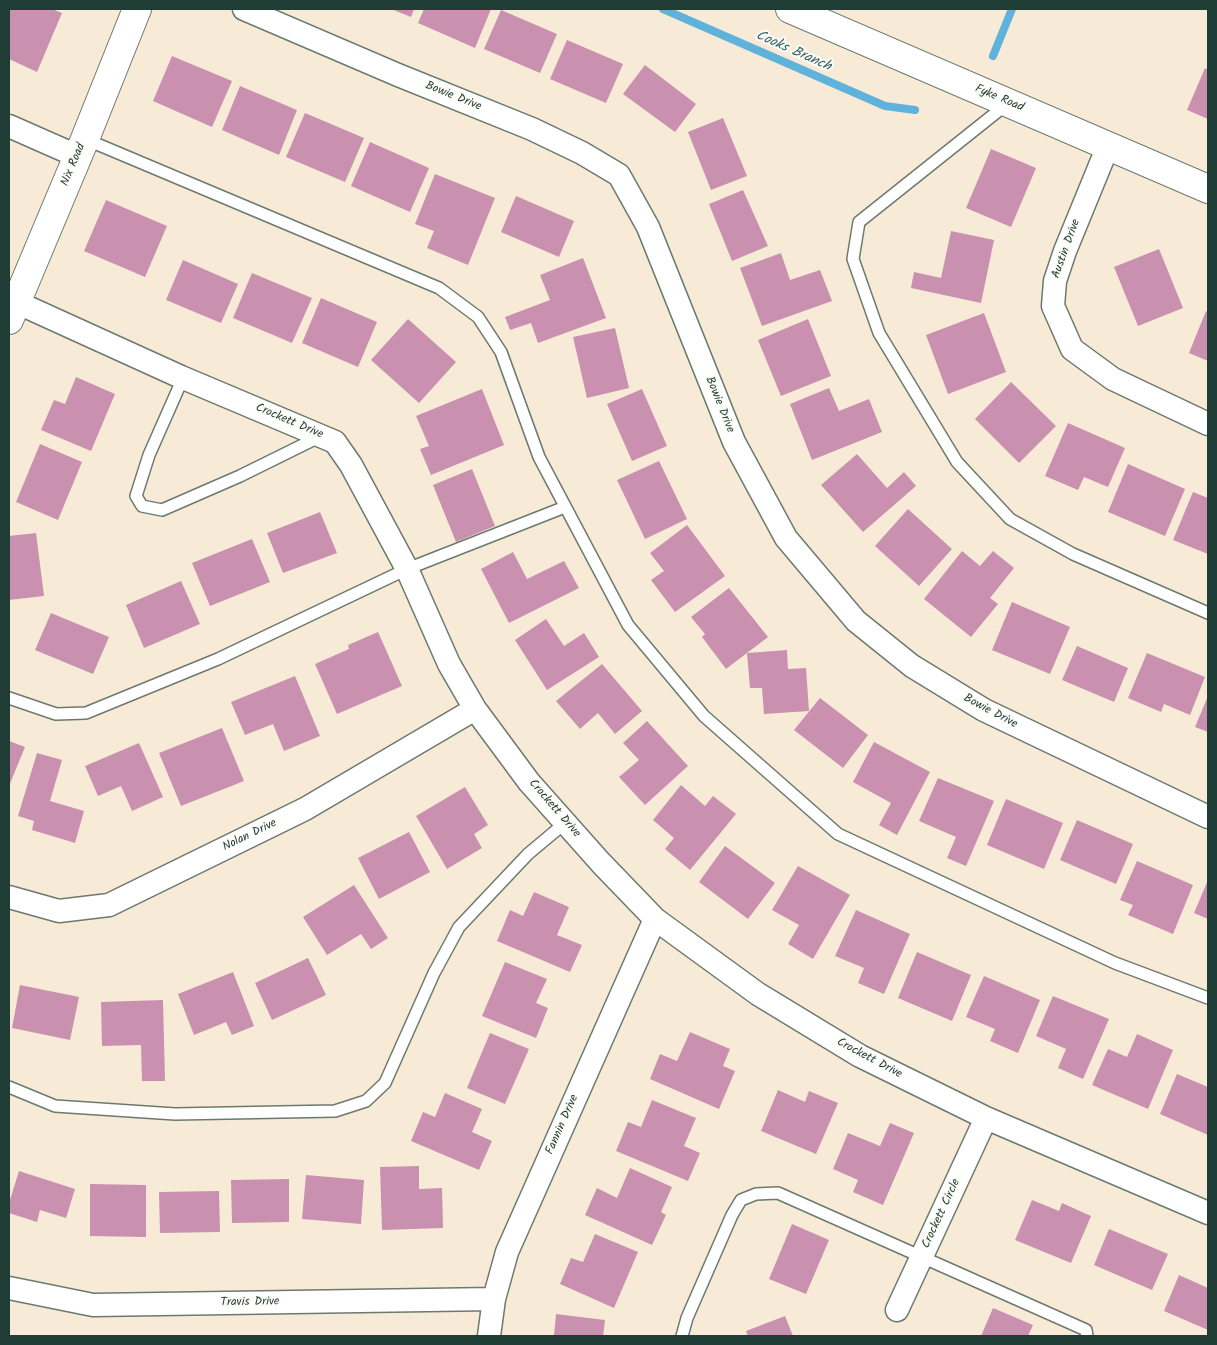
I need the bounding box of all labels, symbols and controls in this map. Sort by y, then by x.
water label: Cooks Branch [753,28,833,76]
street label: Bowie Drive [423,79,483,115]
street label: Fyke Road [972,82,1026,116]
street label: Nix Road [59,141,89,189]
street label: Austin Drive [1050,217,1084,281]
street label: Bowie Drive [701,375,737,435]
street label: Crockett Drive [253,401,325,443]
street label: Bowie Drive [960,692,1020,732]
street label: Crockett Drive [525,777,583,841]
street label: Nolan Drive [221,817,279,855]
street label: Crockett Drive [834,1036,904,1082]
street label: Fannin Drive [543,1093,583,1157]
street label: Crockett Circle [920,1177,964,1251]
street label: Travis Drive [220,1295,280,1311]

